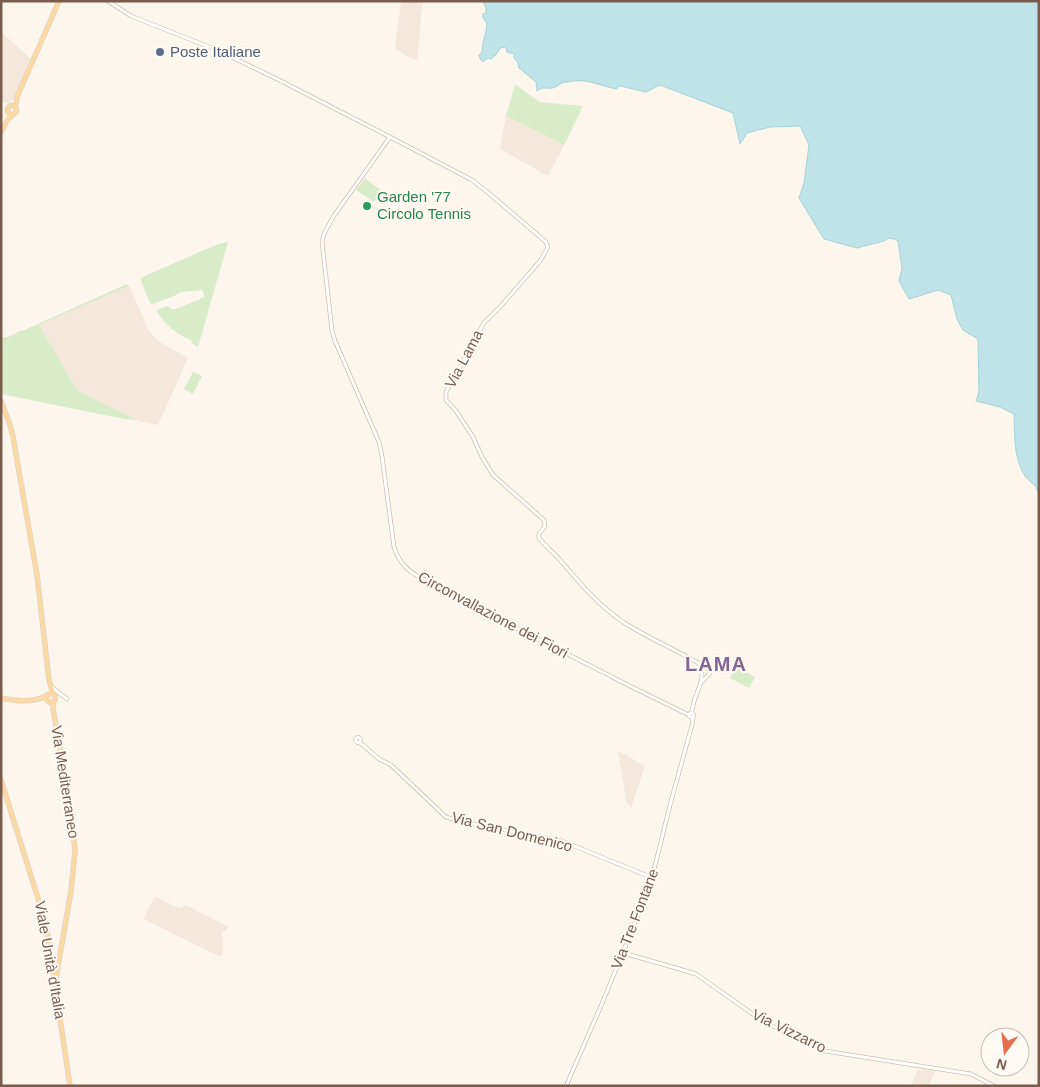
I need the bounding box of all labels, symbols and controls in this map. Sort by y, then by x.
place label: Poste Italiane [170,43,261,60]
marker: Poste Italiane [154,46,166,58]
place label: Garden '77 Circolo Tennis [377,188,471,222]
marker: Garden '77 Circolo Tennis [361,200,373,212]
street label: Via Lama [441,326,486,391]
street label: Circonvallazione dei Fiori [415,568,571,661]
district label: LAMA [685,653,747,675]
street label: Via Mediterraneo [48,724,83,840]
street label: Via San Domenico [450,808,574,855]
street label: Via Tre Fontane [608,866,662,972]
street label: Viale Unità d'Italia [32,900,69,1021]
street label: Via Vizzarro [749,1005,829,1056]
north arrow [980,1027,1030,1077]
text: N [995,1056,1009,1074]

